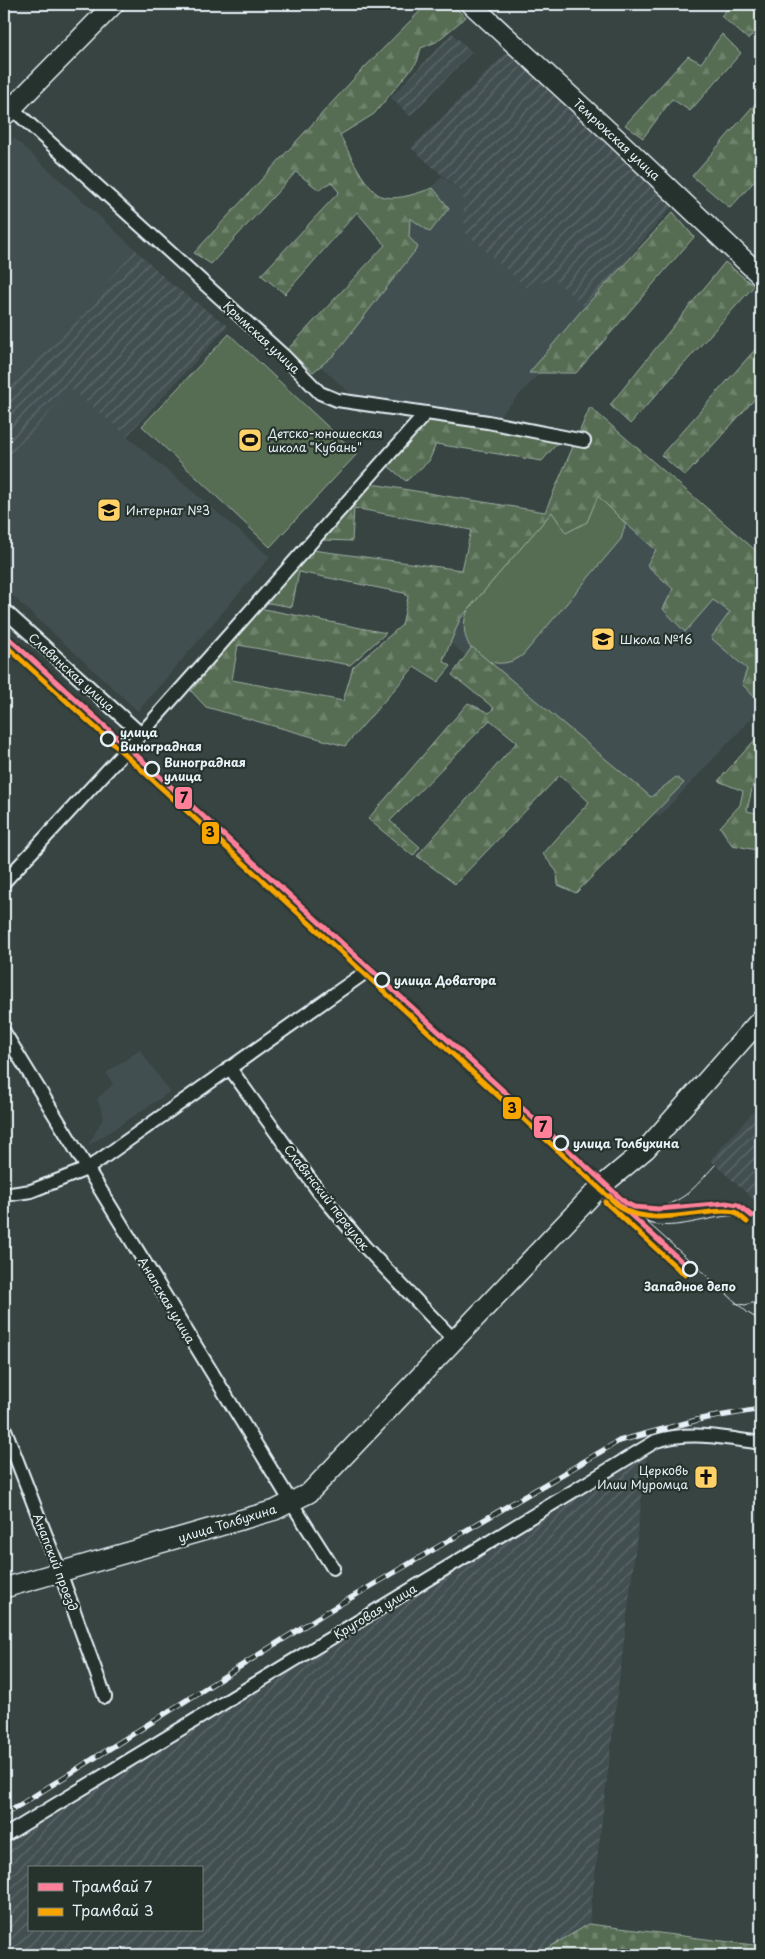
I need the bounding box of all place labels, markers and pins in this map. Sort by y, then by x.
place label: Детско-юношеская школа "Кубань" [267,424,383,456]
sports icon: Детско-юношеская школа "Кубань" [237,427,263,453]
school or university icon: Интернат №3 [96,497,122,523]
place label: Интернат №3 [126,501,210,519]
school or university icon: Школа №16 [590,626,616,652]
place label: Школа №16 [620,630,692,648]
place label: улица Виноградная [120,723,202,755]
marker: улица Виноградная [100,731,116,747]
place label: Виноградная улица [164,753,246,785]
marker: Виноградная улица [144,761,160,777]
place label: улица Доватора [394,971,496,989]
marker: улица Доватора [374,972,390,988]
place label: улица Толбухина [573,1134,680,1152]
marker: улица Толбухина [553,1135,569,1151]
marker: Западное депо [682,1261,698,1277]
place label: Западное депо [643,1277,736,1295]
place label: Церковь Илии Муромца [597,1461,688,1493]
church icon: Церковь Илии Муромца [693,1464,719,1490]

